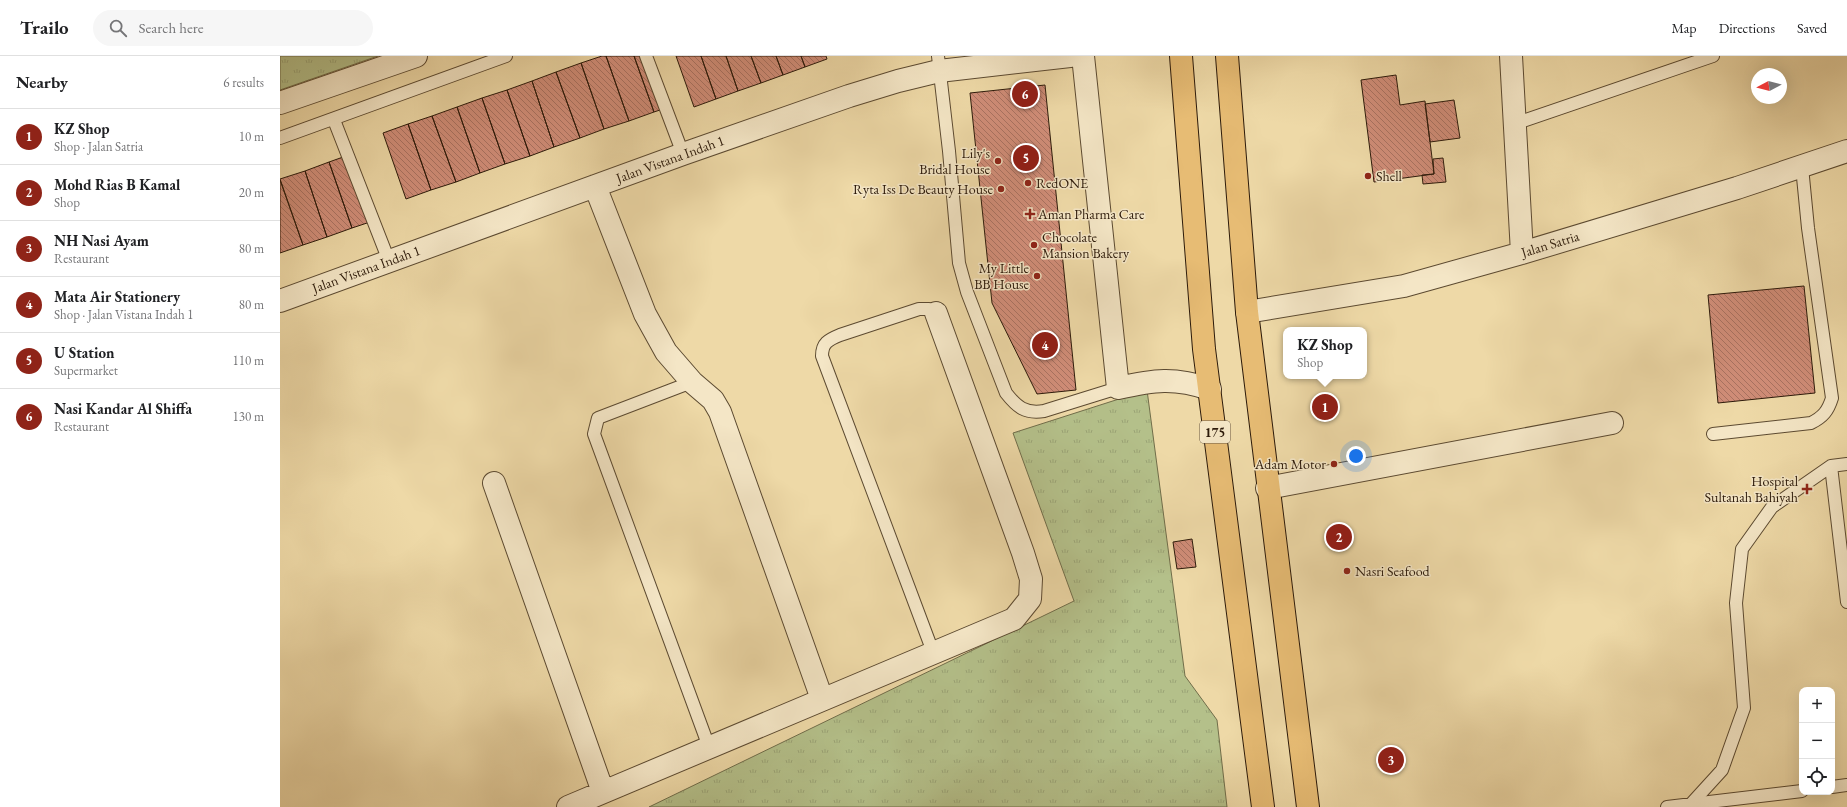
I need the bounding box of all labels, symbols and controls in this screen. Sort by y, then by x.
search box [93,10,373,46]
text: Trailo [20,15,69,40]
icon: search [107,17,129,39]
text: Search here [139,18,204,37]
text: Map [1671,19,1697,37]
text: Directions [1719,19,1775,37]
text: Saved [1797,19,1827,37]
north arrow [1751,68,1787,104]
text: Nearby [16,71,68,93]
text: 6 results [223,74,264,91]
pin: 6 [1012,79,1038,109]
text: KZ Shop [54,119,110,138]
text: 1 [26,128,32,145]
text: 10 m [239,128,264,145]
street label: Jalan Vistana Indah 1 [612,131,727,187]
text: Shop · Jalan Satria [54,138,143,155]
pin: 5 [1013,143,1039,173]
place label: Lily's Bridal House [919,144,991,178]
marker: Lily's Bridal House [993,156,1003,166]
place label: Shell [1376,167,1403,185]
marker: Shell [1363,171,1373,181]
place label: RedONE [1036,174,1088,192]
text: Mohd Rias B Kamal [54,175,180,194]
marker: RedONE [1023,178,1033,188]
place label: Ryta Iss De Beauty House [853,180,994,198]
text: 2 [26,184,32,201]
text: 20 m [239,184,264,201]
marker: Ryta Iss De Beauty House [996,184,1006,194]
text: Shop [54,194,80,211]
place label: Aman Pharma Care [1037,205,1145,223]
marker: Aman Pharma Care [1025,209,1035,219]
street label: Jalan Satria [1518,227,1582,262]
place label: Chocolate Mansion Bakery [1042,228,1130,262]
text: NH Nasi Ayam [54,231,149,250]
text: 3 [26,240,32,257]
text: 80 m [239,240,264,257]
marker: Chocolate Mansion Bakery [1029,240,1039,250]
street label: Jalan Vistana Indah 1 [308,241,423,297]
text: Restaurant [54,250,109,267]
place label: My Little BB House [974,259,1030,293]
marker: My Little BB House [1032,271,1042,281]
text: Mata Air Stationery [54,287,180,306]
text: 4 [26,296,32,313]
text: 80 m [239,296,264,313]
text: Shop · Jalan Vistana Indah 1 [54,306,193,323]
popup [1283,327,1367,379]
pin: 4 [1032,330,1058,360]
text: KZ Shop [1297,335,1353,354]
text: U Station [54,343,114,362]
text: 5 [26,352,32,369]
text: 110 m [233,352,264,369]
text: Shop [1297,354,1323,371]
text: Supermarket [54,362,118,379]
pin: 1 [1312,392,1338,422]
text: Nasi Kandar Al Shiffa [54,399,192,418]
text: 6 [26,408,32,425]
text: 130 m [233,408,264,425]
text: Restaurant [54,418,109,435]
road number: 175 [1200,421,1230,443]
your location [1346,446,1366,466]
place label: Adam Motor [1254,455,1326,473]
marker: Adam Motor [1329,459,1339,469]
place label: Hospital Sultanah Bahiyah [1705,472,1799,506]
marker: Hospital Sultanah Bahiyah [1801,483,1813,495]
pin: 2 [1326,522,1352,552]
place label: Nasri Seafood [1355,562,1431,580]
marker: Nasri Seafood [1342,566,1352,576]
map controls [1799,687,1835,795]
button: + [1799,687,1835,723]
button: − [1799,723,1835,759]
pin: 3 [1378,745,1404,775]
button: locate [1799,759,1835,795]

